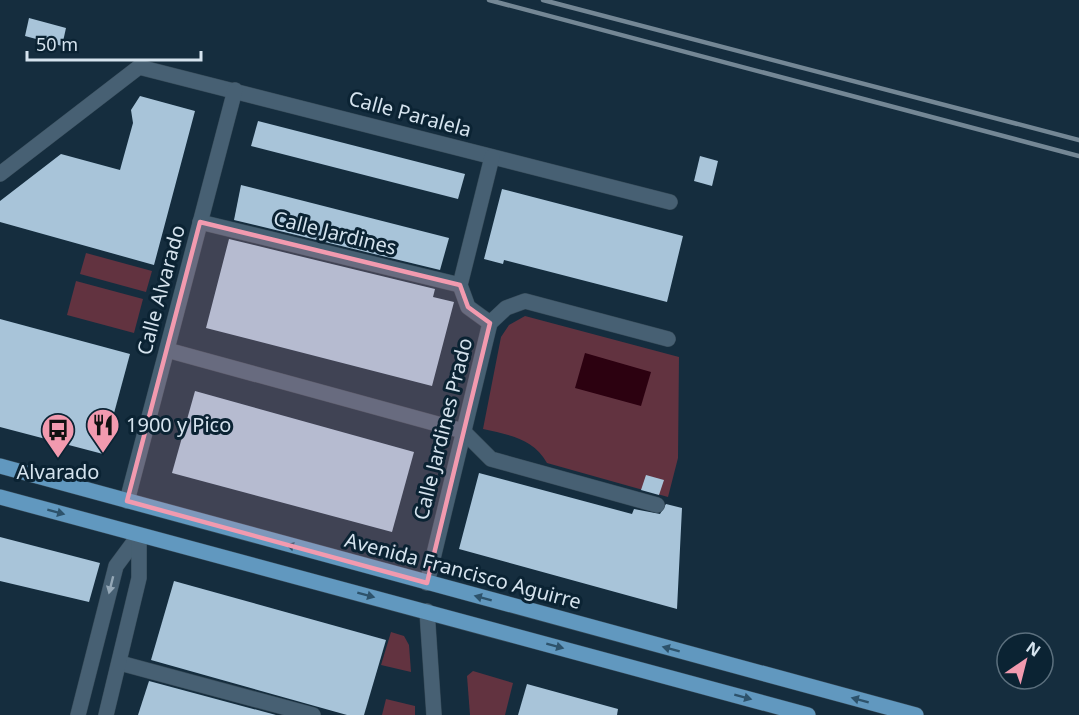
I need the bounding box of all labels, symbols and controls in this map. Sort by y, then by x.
scale bar [27,24,201,62]
text: 50 m [36,32,78,56]
street label: Calle Paralela [346,84,474,143]
street label: Calle Jardines [271,204,399,261]
street label: Calle Alvarado [130,222,191,358]
street label: Calle Jardines Prado [407,335,478,523]
restaurant icon: 1900 y Pico [85,407,121,454]
place label: 1900 y Pico [126,411,231,438]
bus stop icon: Alvarado [40,412,76,459]
place label: Alvarado [17,458,99,485]
one-way arrow [47,508,65,517]
street label: Avenida Francisco Aguirre [342,526,584,615]
one-way arrow [286,542,304,551]
one-way arrow [106,576,116,594]
one-way arrow [357,591,376,601]
one-way arrow [474,593,492,603]
north arrow [995,631,1055,691]
text: N [1022,636,1045,661]
one-way arrow [546,642,564,651]
one-way arrow [662,644,680,653]
one-way arrow [734,693,752,703]
one-way arrow [851,695,869,704]

